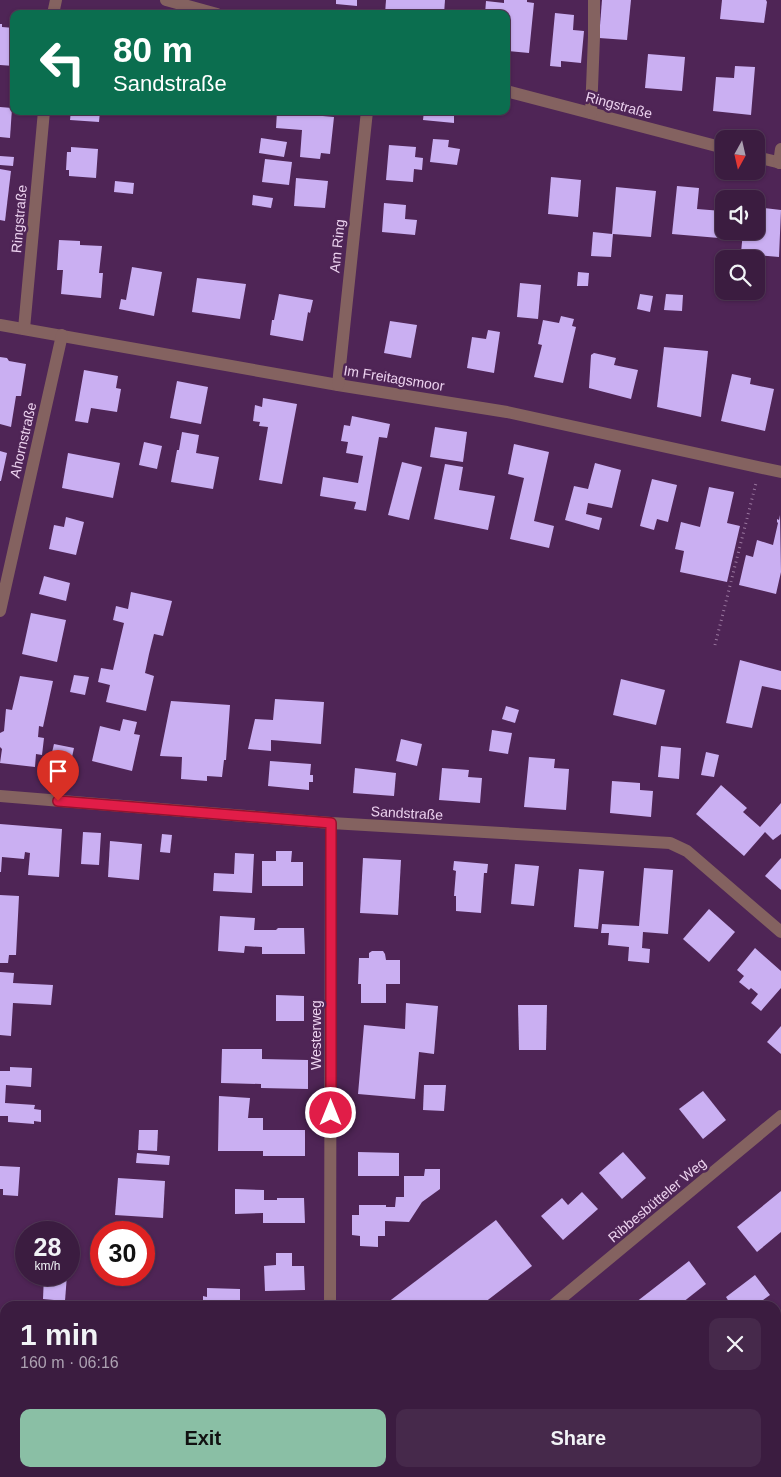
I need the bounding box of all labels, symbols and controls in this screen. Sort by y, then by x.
icon: left [30,30,95,95]
text: 80 m [113,30,193,69]
text: Sandstraße [113,71,227,96]
street label: Ringstraße [584,88,654,122]
north arrow [715,130,765,180]
map controls [715,130,765,300]
street label: Ringstraße [8,184,30,254]
button: sound [715,190,765,240]
street label: Am Ring [326,218,348,274]
button: search [715,250,765,300]
street label: Im Freitagsmoor [342,362,446,394]
street label: Ahornstraße [7,400,40,479]
pin [37,750,79,801]
icon: arrive [44,757,72,785]
street label: Sandstraße [370,803,444,823]
street label: Westerweg [308,1000,324,1070]
position arrow [304,1086,356,1138]
street label: Ribbesbütteler Weg [605,1154,709,1246]
speed limit sign: 30 [90,1221,155,1286]
text: 28 [34,1233,61,1261]
text: km/h [34,1259,61,1273]
text: 1 min [20,1318,98,1351]
button: close [709,1318,761,1370]
text: 160 m · 06:16 [20,1354,119,1371]
button: Exit [20,1409,386,1467]
button: Share [396,1409,761,1467]

